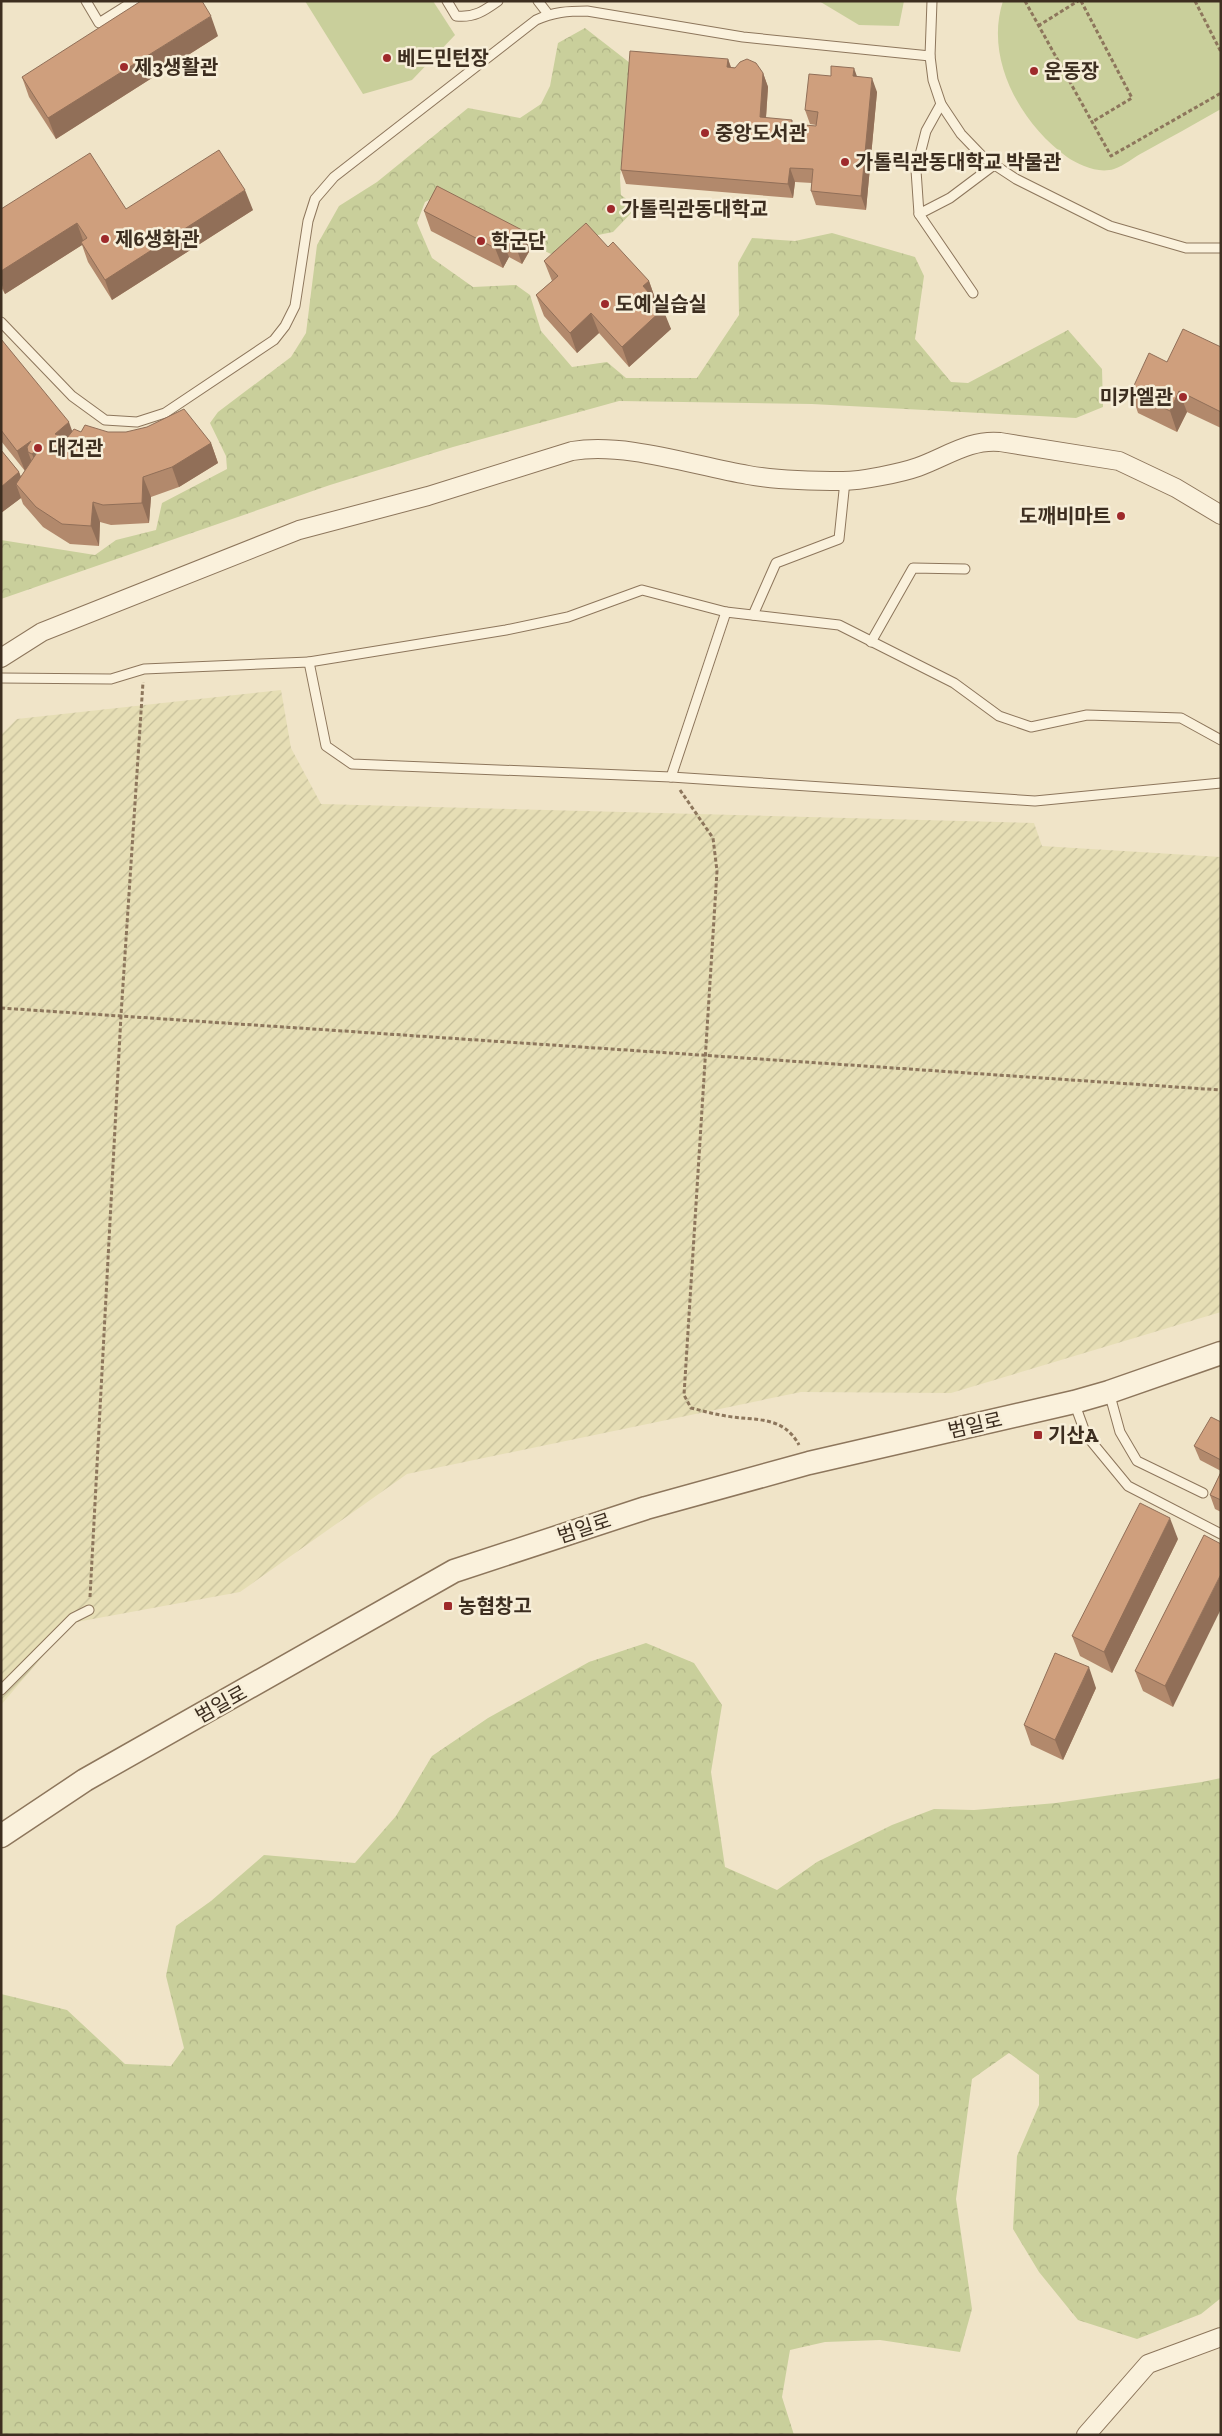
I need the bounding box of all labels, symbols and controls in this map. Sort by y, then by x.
place label: 베드민턴장 [397,46,489,70]
marker: 베드민턴장 [381,52,393,64]
place label: 제3생활관 [134,55,219,79]
place label: 운동장 [1044,59,1099,83]
marker: 제3생활관 [118,61,130,73]
marker: 운동장 [1028,65,1040,77]
place label: 중앙도서관 [715,121,808,145]
marker: 중앙도서관 [699,127,711,139]
place label: 가톨릭관동대학교 박물관 [855,150,1062,174]
marker: 가톨릭관동대학교 박물관 [839,156,851,168]
place label: 가톨릭관동대학교 [621,197,768,221]
marker: 가톨릭관동대학교 [605,203,617,215]
place label: 제6생화관 [115,227,200,251]
place label: 학군단 [491,229,546,253]
marker: 제6생화관 [99,233,111,245]
marker: 학군단 [475,235,487,247]
place label: 도예실습실 [615,292,707,316]
marker: 도예실습실 [599,298,611,310]
place label: 미카엘관 [1099,385,1174,409]
marker: 미카엘관 [1177,391,1189,403]
place label: 대건관 [48,436,104,460]
marker: 대건관 [32,442,44,454]
place label: 도깨비마트 [1019,504,1111,528]
marker: 도깨비마트 [1115,510,1127,522]
street label: 범일로 [945,1407,1005,1443]
place label: 기산A [1048,1423,1099,1447]
marker: 기산A [1032,1429,1044,1441]
street label: 범일로 [554,1508,614,1548]
place label: 농협창고 [458,1594,532,1618]
marker: 농협창고 [442,1600,454,1612]
street label: 범일로 [191,1680,251,1728]

